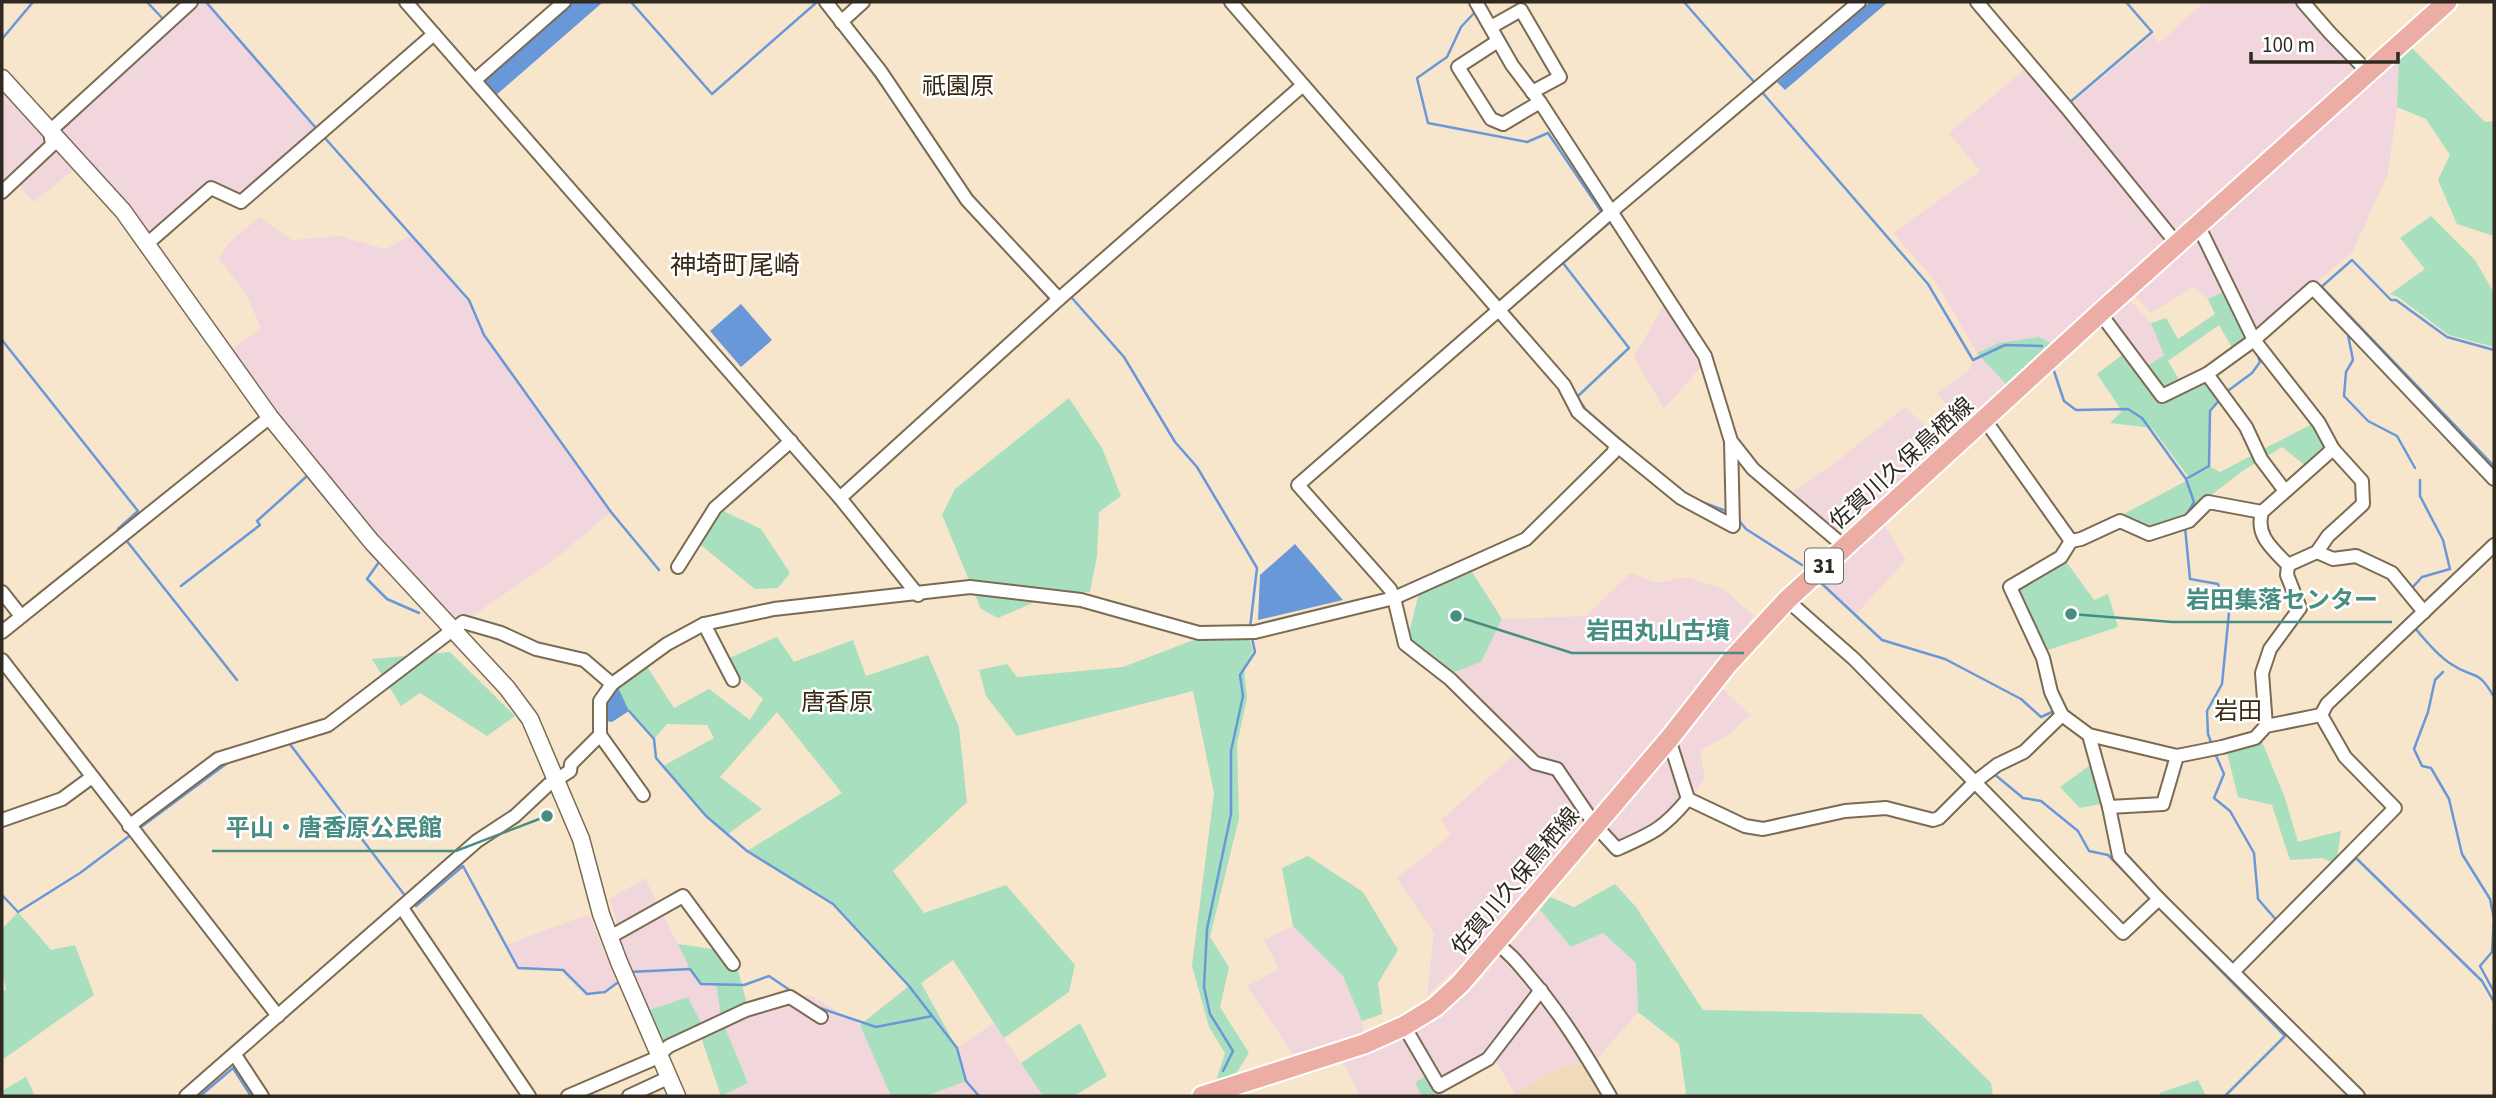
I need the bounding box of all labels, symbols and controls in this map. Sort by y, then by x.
scale bar [2251,21,2398,65]
text: 100 m [2262,30,2315,60]
district label: 祇園原 [922,69,994,104]
district label: 神埼町尾崎 [670,247,800,284]
street label: 佐賀川久保鳥栖線 [1822,390,1981,537]
road number: 31 [1805,548,1843,584]
callout: 岩田集落センター [2172,577,2392,622]
text: 岩田集落センター [2186,583,2378,618]
callout: 岩田丸山古墳 [1572,608,1744,653]
text: 岩田丸山古墳 [1586,614,1730,649]
district label: 唐香原 [801,685,873,720]
district label: 岩田 [2214,694,2262,729]
street label: 佐賀川久保鳥栖線 [1444,800,1587,962]
callout: 平山・唐香原公民館 [212,806,456,851]
text: 平山・唐香原公民館 [226,811,442,846]

